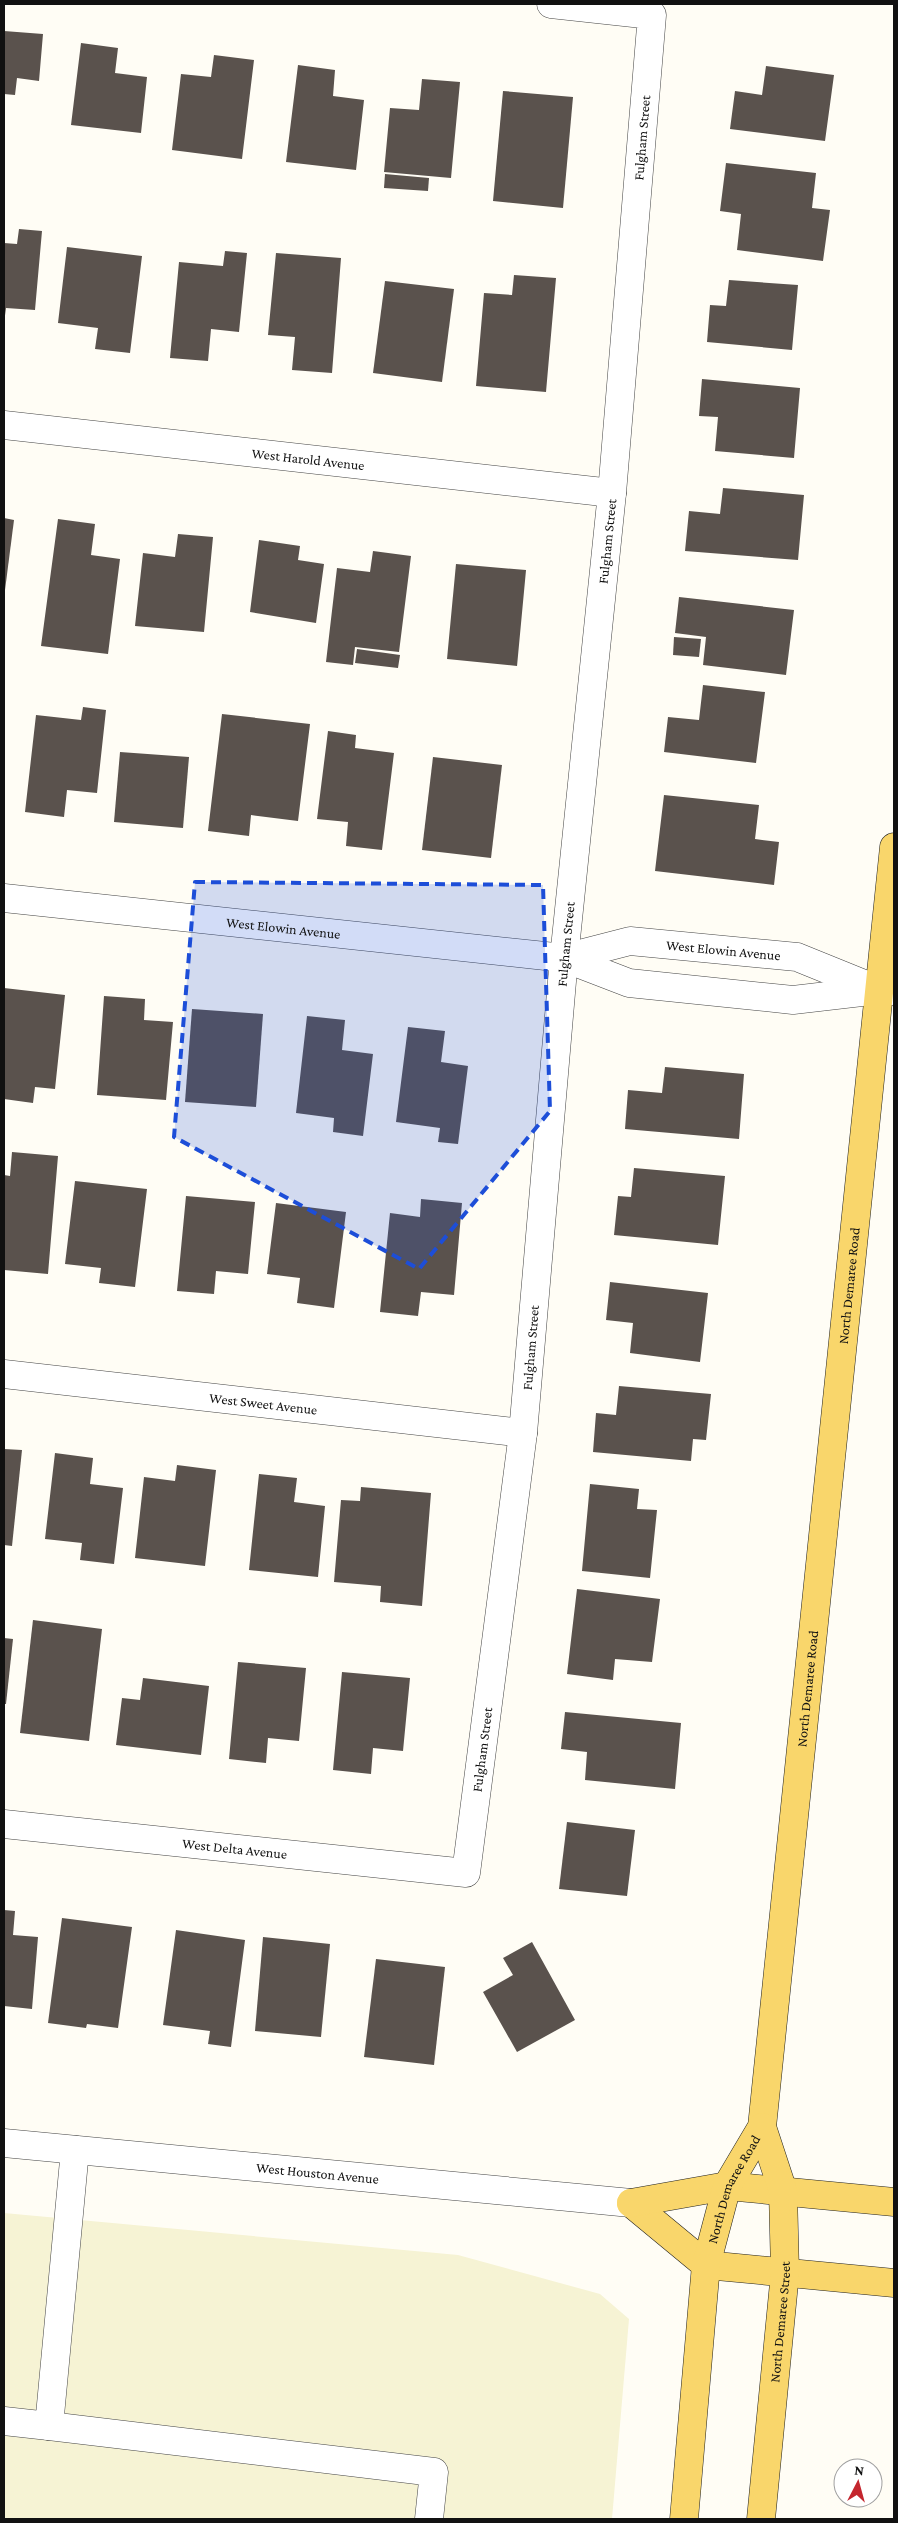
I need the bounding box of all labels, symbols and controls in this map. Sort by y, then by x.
street label: Fulgham Street [630,94,653,181]
street label: West Harold Avenue [251,445,365,473]
street label: Fulgham Street [595,498,619,585]
street label: Fulgham Street [554,900,578,987]
street label: West Elowin Avenue [225,914,341,942]
street label: West Elowin Avenue [665,937,781,963]
street label: North Demaree Road [835,1226,863,1345]
street label: Fulgham Street [519,1304,542,1391]
street label: West Sweet Avenue [208,1389,318,1418]
street label: North Demaree Road [793,1629,821,1748]
street label: Fulgham Street [469,1706,495,1793]
street label: West Delta Avenue [181,1835,288,1862]
street label: North Demaree Road [704,2132,764,2245]
street label: West Houston Avenue [255,2159,380,2187]
street label: North Demaree Street [766,2261,793,2383]
north arrow [833,2458,883,2508]
text: N [854,2462,865,2479]

